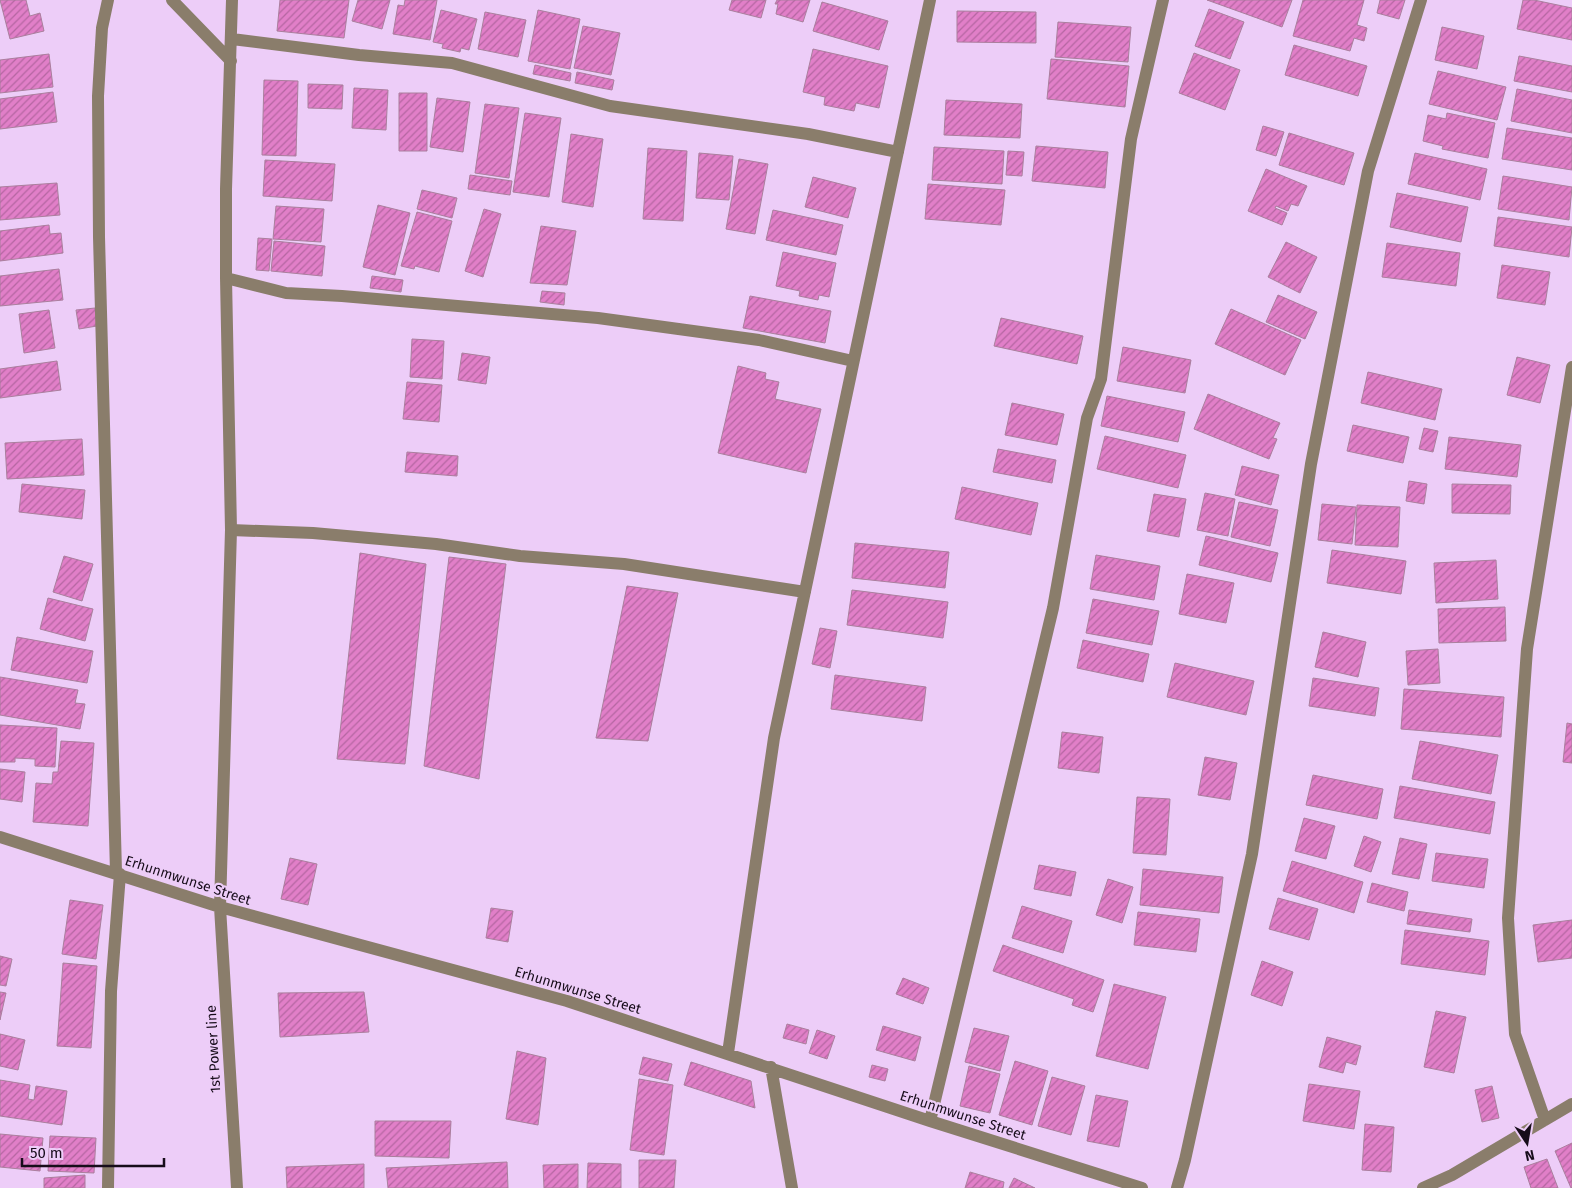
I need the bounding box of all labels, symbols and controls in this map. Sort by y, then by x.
street label: Erhunmwunse Street [123,852,254,909]
street label: Erhunmwunse Street [512,963,644,1018]
street label: 1st Power line [203,1005,224,1093]
street label: Erhunmwunse Street [898,1087,1029,1144]
north arrow [1502,1118,1552,1168]
scale bar [22,1136,165,1168]
text: 50 m [30,1144,63,1162]
text: N [1523,1146,1536,1165]

